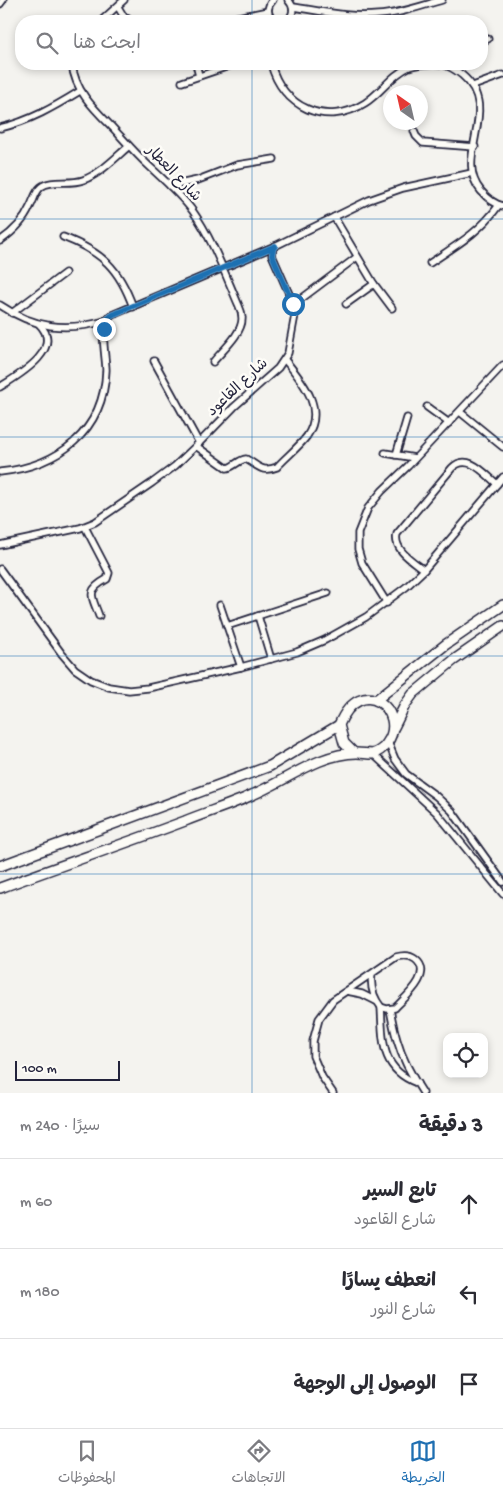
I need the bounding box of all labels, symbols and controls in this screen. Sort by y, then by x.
search box [15,15,488,70]
icon: search [33,29,61,57]
text: ابحث هنا [73,33,141,56]
north arrow [383,85,428,130]
street label: شارع العطار [141,141,204,206]
route start [282,293,305,316]
route end [93,318,116,341]
street label: شارع القاعود [204,355,272,421]
map controls [443,1033,488,1078]
button: locate [443,1033,488,1078]
scale bar [15,1058,120,1081]
text: 100 m [22,1061,57,1078]
text: 3 دقيقة [419,1115,483,1140]
text: سيرًا · 240 m [20,1118,100,1137]
text: تابع السير [364,1181,436,1204]
icon: ahead [455,1190,483,1218]
text: 60 m [20,1194,52,1213]
text: شارع القاعود [354,1212,436,1231]
text: انعطف يسارًا [342,1271,436,1294]
icon: left [455,1280,483,1308]
text: 180 m [20,1284,59,1303]
text: شارع النور [371,1302,436,1321]
icon: arrive [455,1370,483,1398]
text: الوصول إلى الوجهة [293,1374,436,1397]
tab: المحفوظات [58,1437,116,1490]
tab: الاتجاهات [231,1437,286,1490]
tab: الخريطة [401,1437,445,1490]

